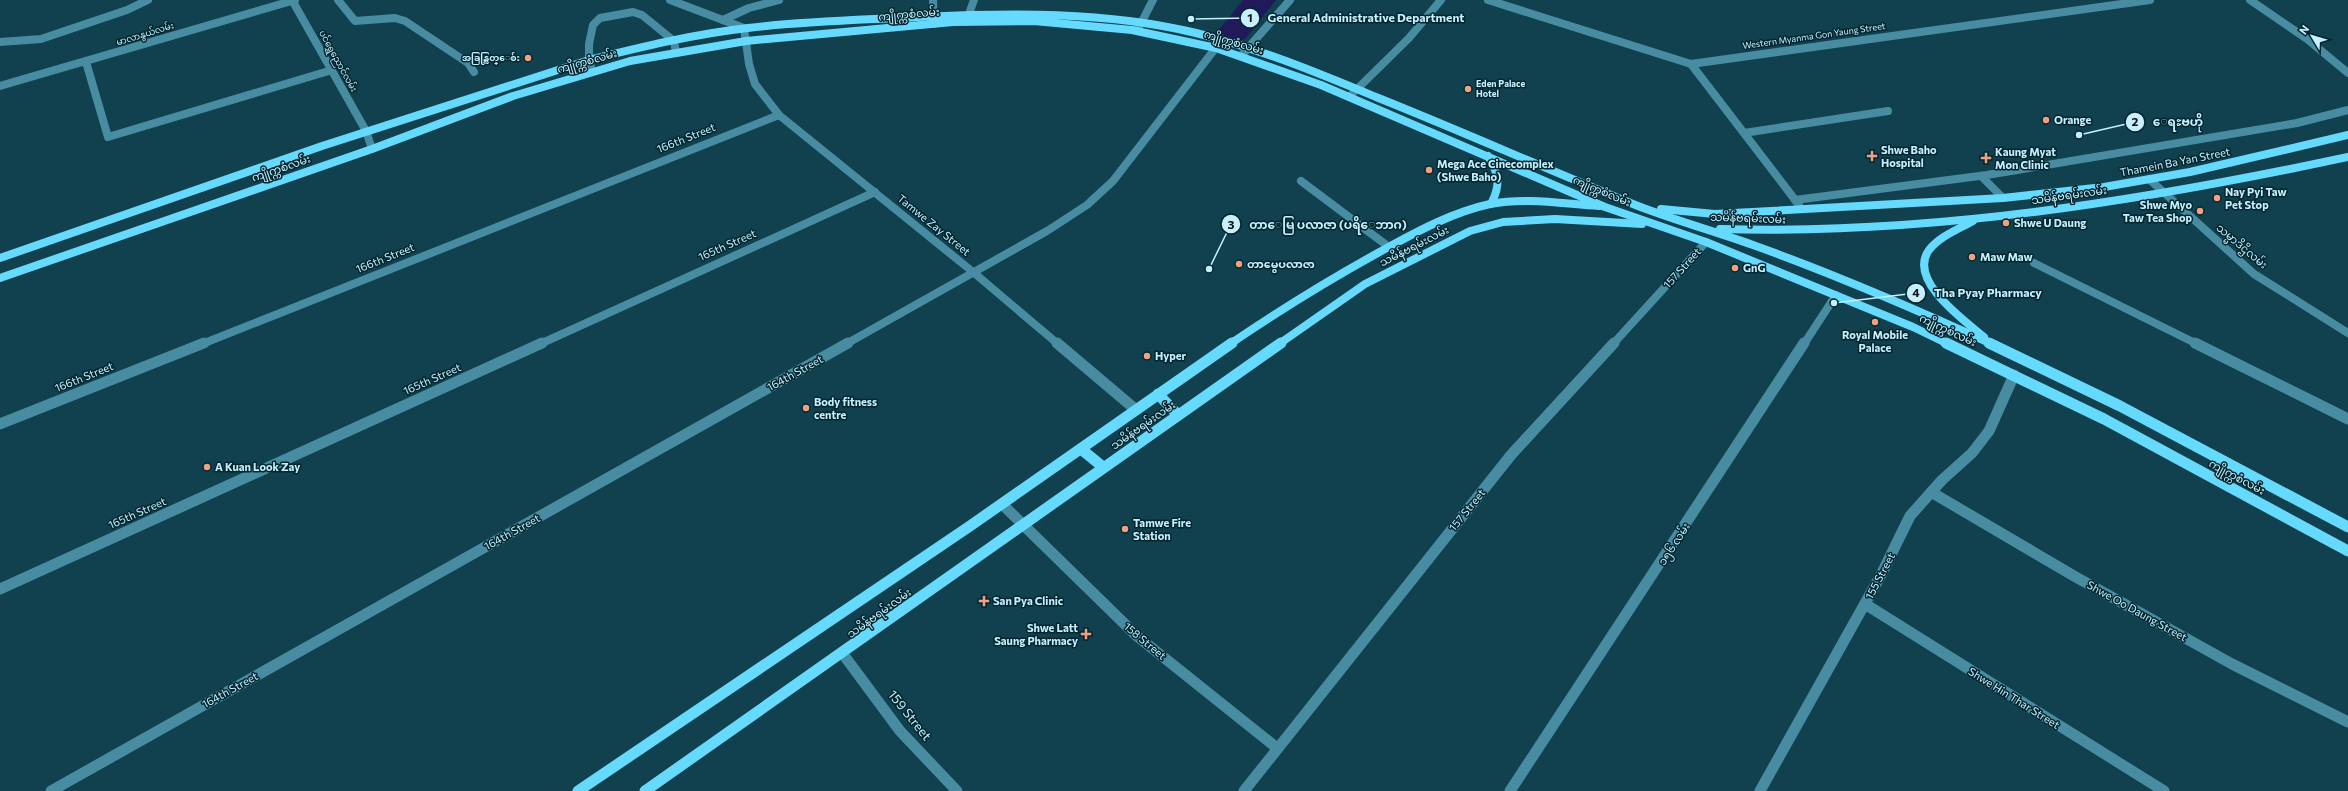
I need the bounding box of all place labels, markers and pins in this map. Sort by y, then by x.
callout: General Administrative Department [1240,6,1473,30]
place label: အခြန္လြတ္ေစ်း [462,52,520,65]
marker: အခြန္လြတ္ေစ်း [523,53,533,63]
place label: Eden Palace Hotel [1476,78,1525,99]
marker: Eden Palace Hotel [1463,84,1473,94]
callout: ေရႊဗဟို [2125,110,2211,134]
place label: Orange [2054,113,2091,126]
marker: Orange [2041,115,2051,125]
place label: Shwe Baho Hospital [1881,143,1937,169]
place label: Kaung Myat Mon Clinic [1995,145,2056,171]
marker: Shwe Baho Hospital [1866,150,1878,162]
marker: Kaung Myat Mon Clinic [1980,152,1992,164]
place label: Mega Ace Cinecomplex (Shwe Baho) [1437,157,1555,183]
marker: Mega Ace Cinecomplex (Shwe Baho) [1424,165,1434,175]
place label: Nay Pyi Taw Pet Stop [2225,185,2287,211]
marker: Nay Pyi Taw Pet Stop [2212,193,2222,203]
place label: Shwe Myo Taw Tea Shop [2123,198,2192,224]
marker: Shwe Myo Taw Tea Shop [2195,206,2205,216]
callout: တာေမြ ပလာဇာ (ပရိေဘာဂ) [1221,212,1415,236]
place label: Shwe U Daung [2014,216,2086,229]
marker: Shwe U Daung [2001,218,2011,228]
place label: Maw Maw [1980,250,2033,263]
marker: Maw Maw [1967,252,1977,262]
place label: တာမွေပလာဇာ [1247,257,1315,274]
marker: တာမွေပလာဇာ [1234,259,1244,269]
place label: GnG [1743,261,1765,274]
marker: GnG [1730,263,1740,273]
callout: Tha Pyay Pharmacy [1906,281,2050,305]
marker: Royal Mobile Palace [1870,317,1880,327]
place label: Royal Mobile Palace [1842,328,1908,354]
place label: Hyper [1155,349,1187,362]
marker: Hyper [1142,351,1152,361]
place label: Body fitness centre [814,395,877,421]
marker: Body fitness centre [801,403,811,413]
place label: A Kuan Look Zay [215,460,300,473]
marker: A Kuan Look Zay [202,462,212,472]
place label: Tamwe Fire Station [1133,516,1191,542]
marker: Tamwe Fire Station [1120,524,1130,534]
place label: San Pya Clinic [993,594,1063,607]
marker: San Pya Clinic [978,595,990,607]
place label: Shwe Latt Saung Pharmacy [994,621,1078,647]
marker: Shwe Latt Saung Pharmacy [1081,629,1091,639]

